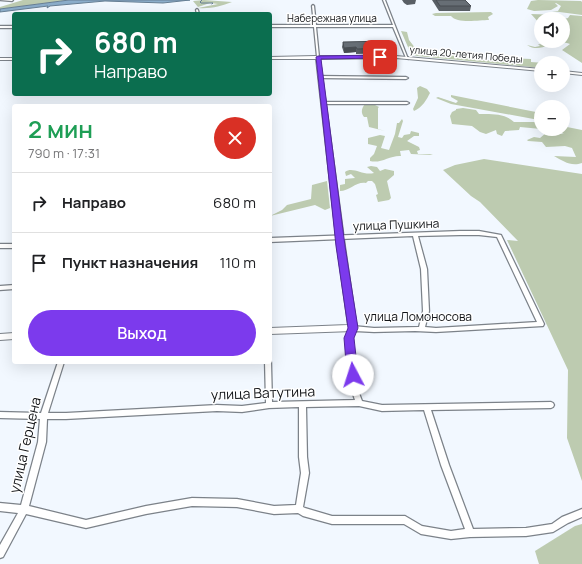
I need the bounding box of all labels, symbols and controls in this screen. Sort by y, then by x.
street label: Набережная улица [287,11,377,25]
map controls [534,12,570,136]
button: sound [534,12,570,48]
text: 680 m [94,23,178,61]
icon: right [28,28,80,80]
pin [363,40,397,74]
street label: улица 20-летия Победы [409,42,523,66]
icon: arrive [369,46,391,68]
button: + [534,56,570,92]
text: Направо [94,59,168,83]
button: − [534,100,570,136]
text: 2 мин [28,112,93,145]
button: close [214,117,256,159]
text: 790 m · 17:31 [28,144,100,162]
icon: right [28,192,50,214]
text: Направо [62,192,126,213]
text: 680 m [213,192,256,213]
street label: улица Пушкина [352,214,440,235]
icon: arrive [28,252,50,274]
text: Пункт назначения [62,252,198,273]
text: 110 m [219,252,256,273]
street label: улица Ломоносова [364,308,472,325]
button: Выход [28,310,256,356]
position arrow [332,354,374,396]
street label: улица Ватутина [211,381,315,404]
street label: улица Герцена [4,395,45,495]

